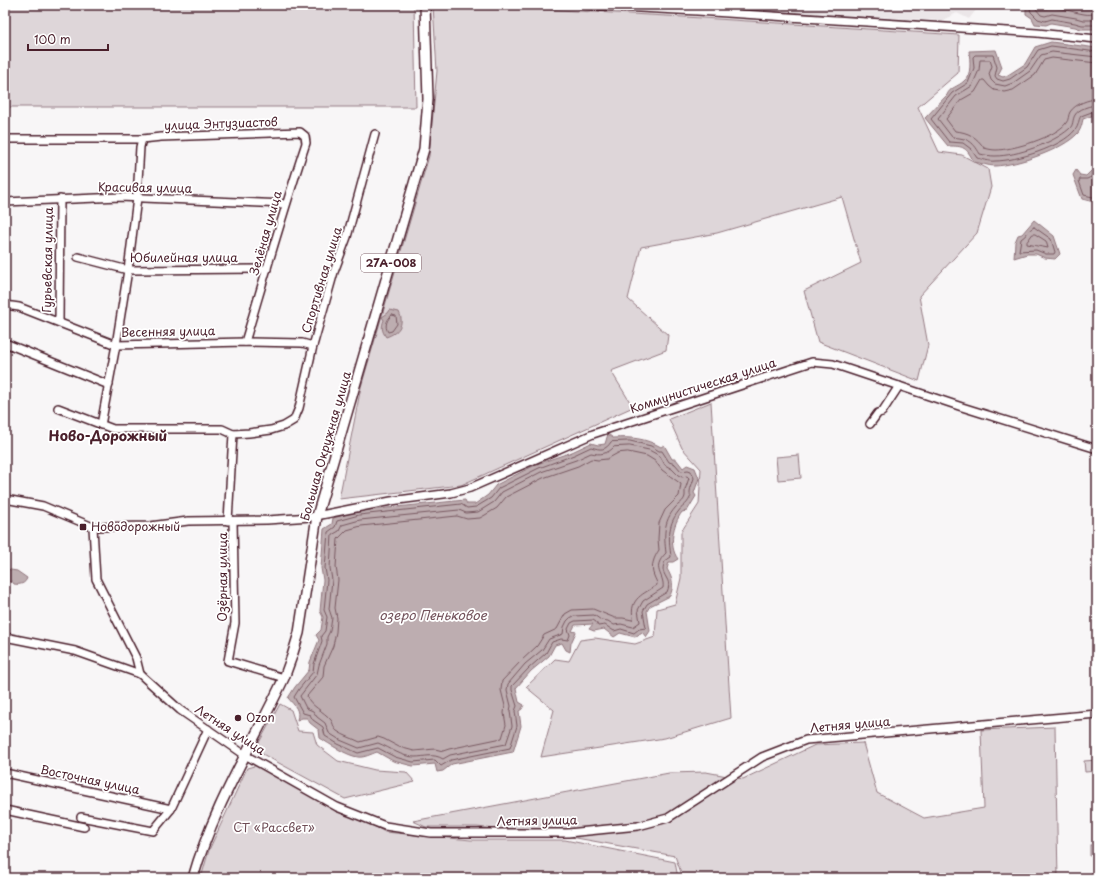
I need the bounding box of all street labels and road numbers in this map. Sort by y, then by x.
street label: улица Энтузиастов [164,112,278,134]
street label: Красивая улица [98,177,193,197]
street label: Зелёная улица [244,188,286,277]
street label: Гурьевская улица [37,207,57,313]
street label: Спортивная улица [296,224,346,335]
street label: Юбилейная улица [130,248,238,266]
road number: 27А-008 [361,254,421,272]
street label: Весенняя улица [121,321,216,341]
street label: Коммунистическая улица [627,353,778,417]
street label: Большая Окружная улица [295,368,355,523]
street label: Озёрная улица [213,532,231,622]
street label: Летняя улица [192,700,270,759]
street label: Летняя улица [809,711,891,736]
street label: Восточная улица [39,760,142,798]
street label: Летняя улица [496,810,578,830]

